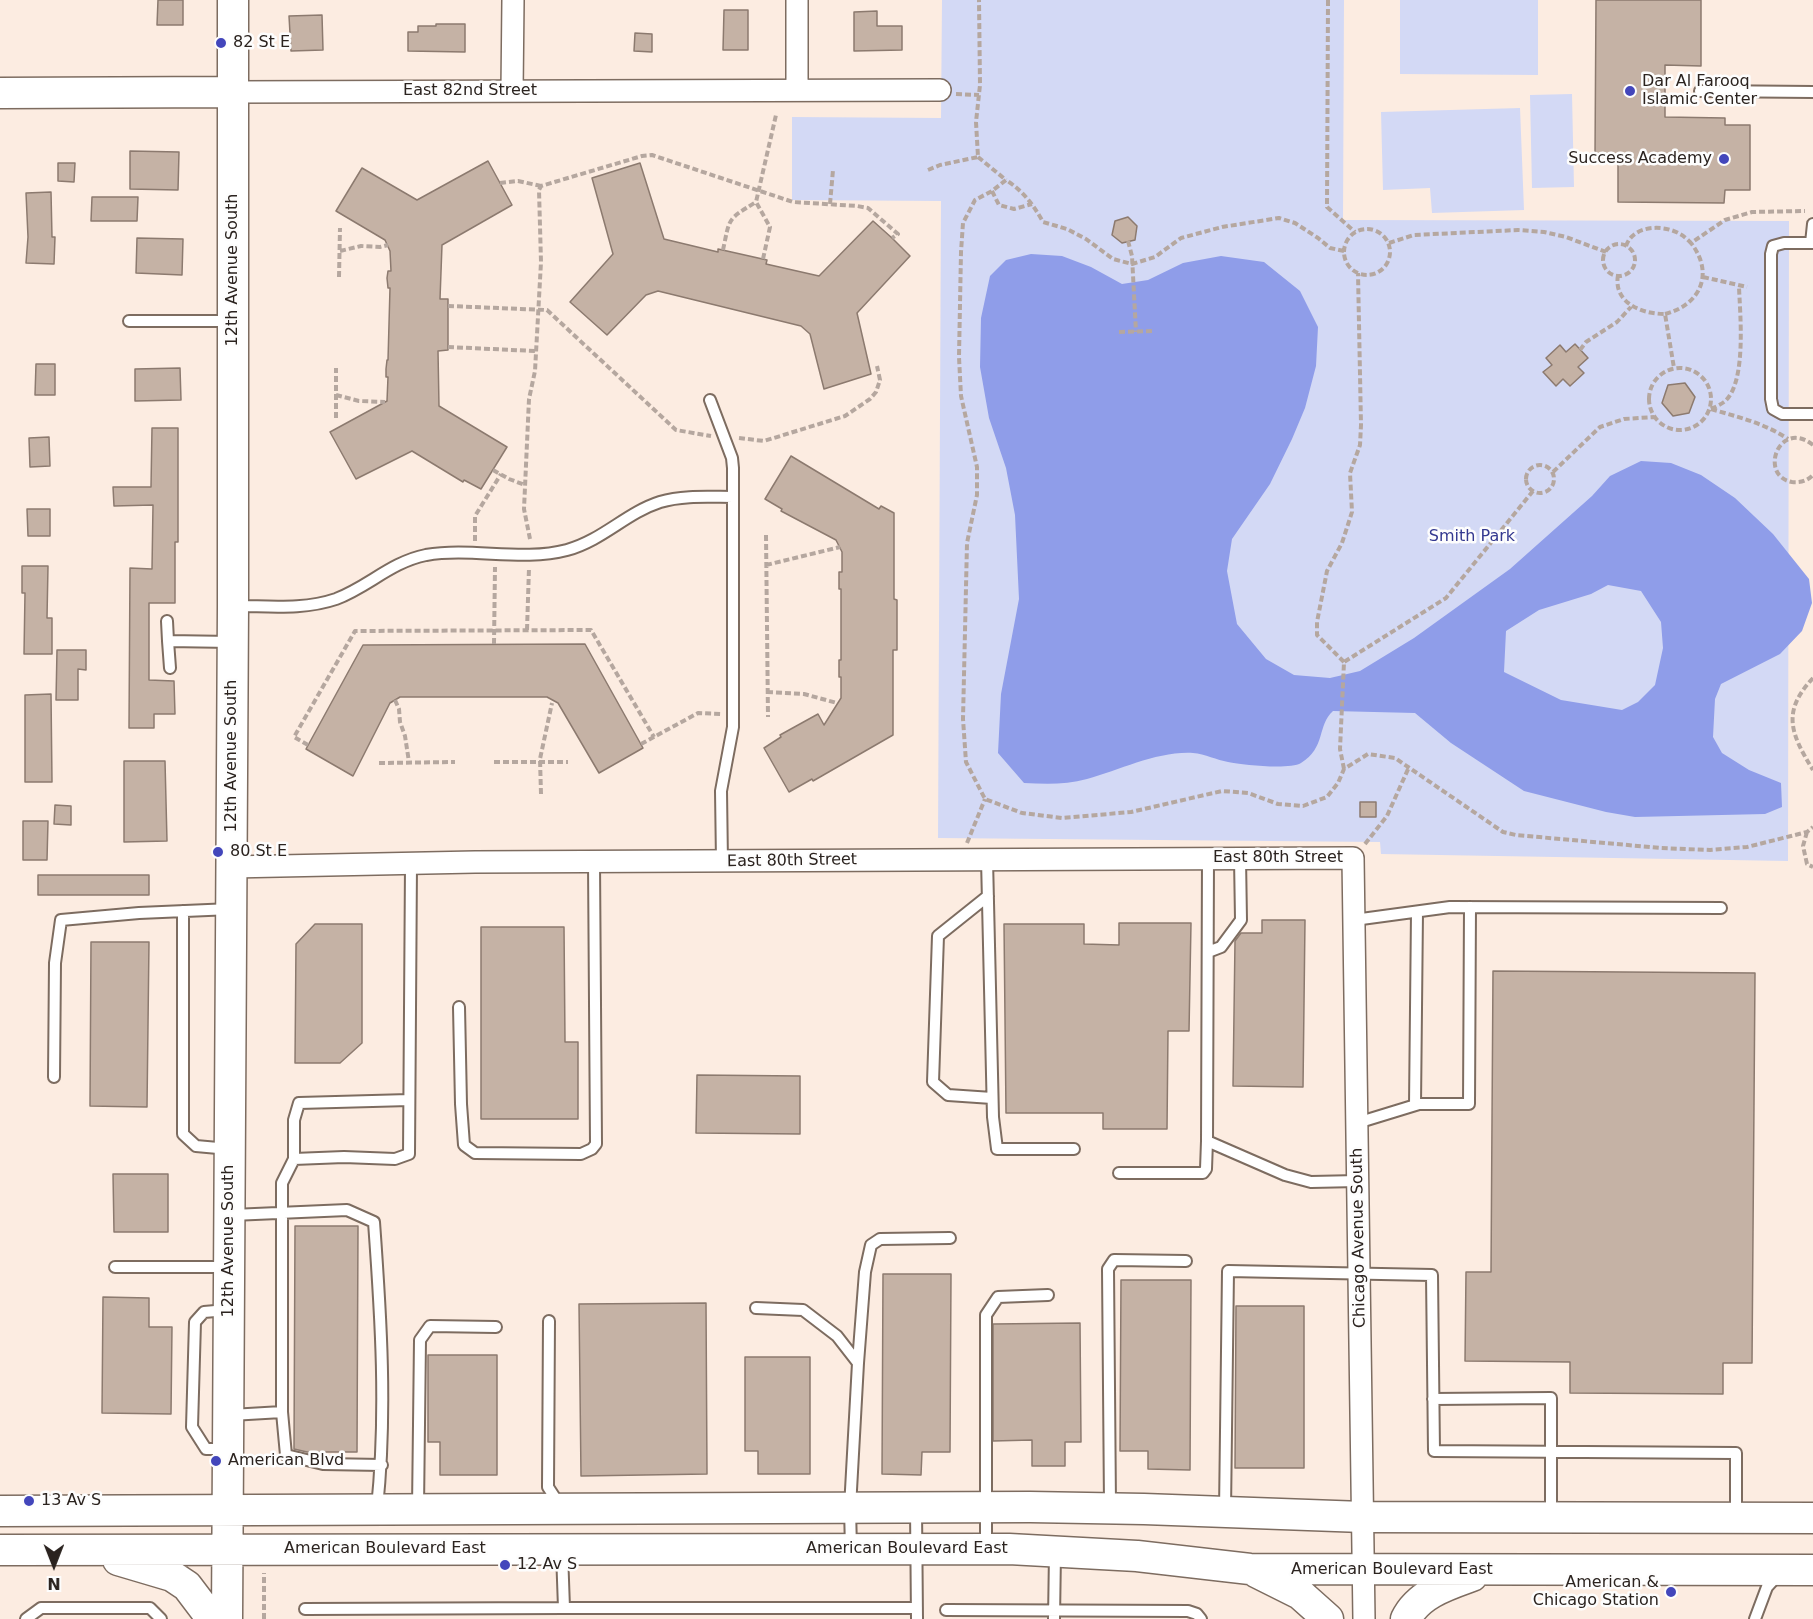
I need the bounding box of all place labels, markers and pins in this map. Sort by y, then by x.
place label: 82 St E [233,33,290,53]
marker: 82 St E [214,36,228,50]
place label: Dar Al Farooq Islamic Center [1642,72,1757,110]
marker: Dar Al Farooq Islamic Center [1623,84,1637,98]
place label: Success Academy [1568,149,1712,169]
marker: Success Academy [1717,152,1731,166]
place label: 80 St E [230,842,287,862]
marker: 80 St E [211,845,225,859]
place label: American Blvd [228,1451,344,1471]
marker: American Blvd [209,1454,223,1468]
place label: 13 Av S [41,1491,101,1511]
marker: 13 Av S [22,1494,36,1508]
place label: 12 Av S [517,1555,577,1575]
marker: 12 Av S [498,1558,512,1572]
place label: American & Chicago Station [1533,1573,1659,1611]
marker: American & Chicago Station [1664,1585,1678,1599]

